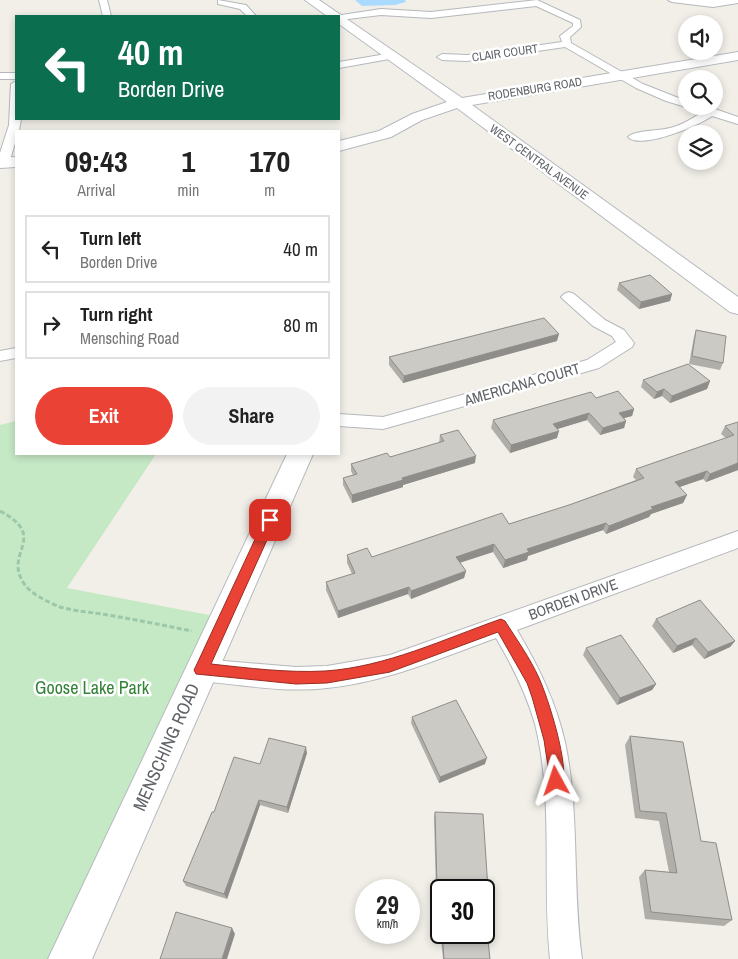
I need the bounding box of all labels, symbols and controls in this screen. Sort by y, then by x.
map controls [678,15,723,170]
button: sound [678,15,723,60]
text: 40 m [118,29,183,76]
icon: left [35,35,100,100]
street label: CLAIR COURT [471,40,539,66]
button: search [678,70,723,115]
text: Borden Drive [118,74,224,104]
street label: RODENBURG ROAD [487,74,583,104]
street label: WEST CENTRAL AVENUE [486,121,592,203]
button: layers [678,125,723,170]
text: 09:43 [65,141,128,181]
text: 1 [182,141,195,181]
text: 170 [249,141,290,181]
text: Arrival [77,179,115,201]
text: min [177,179,199,201]
text: m [264,179,275,201]
text: Turn left [80,225,141,251]
icon: left [37,235,65,263]
text: 40 m [283,236,318,262]
text: Borden Drive [80,251,157,273]
text: Turn right [80,301,152,327]
icon: right [37,311,65,339]
text: 80 m [283,312,318,338]
text: Mensching Road [80,327,179,349]
street label: AMERICANA COURT [461,357,583,411]
button: Exit [35,387,173,445]
button: Share [183,387,320,445]
pin [249,499,291,541]
icon: arrive [256,506,284,534]
street label: BORDEN DRIVE [525,573,621,625]
park label: Goose Lake Park [35,675,150,700]
street label: MENSCHING ROAD [127,679,205,815]
position arrow [529,754,581,806]
speed limit sign: 30 [430,879,495,944]
text: 29 [376,888,399,922]
text: km/h [377,916,398,932]

